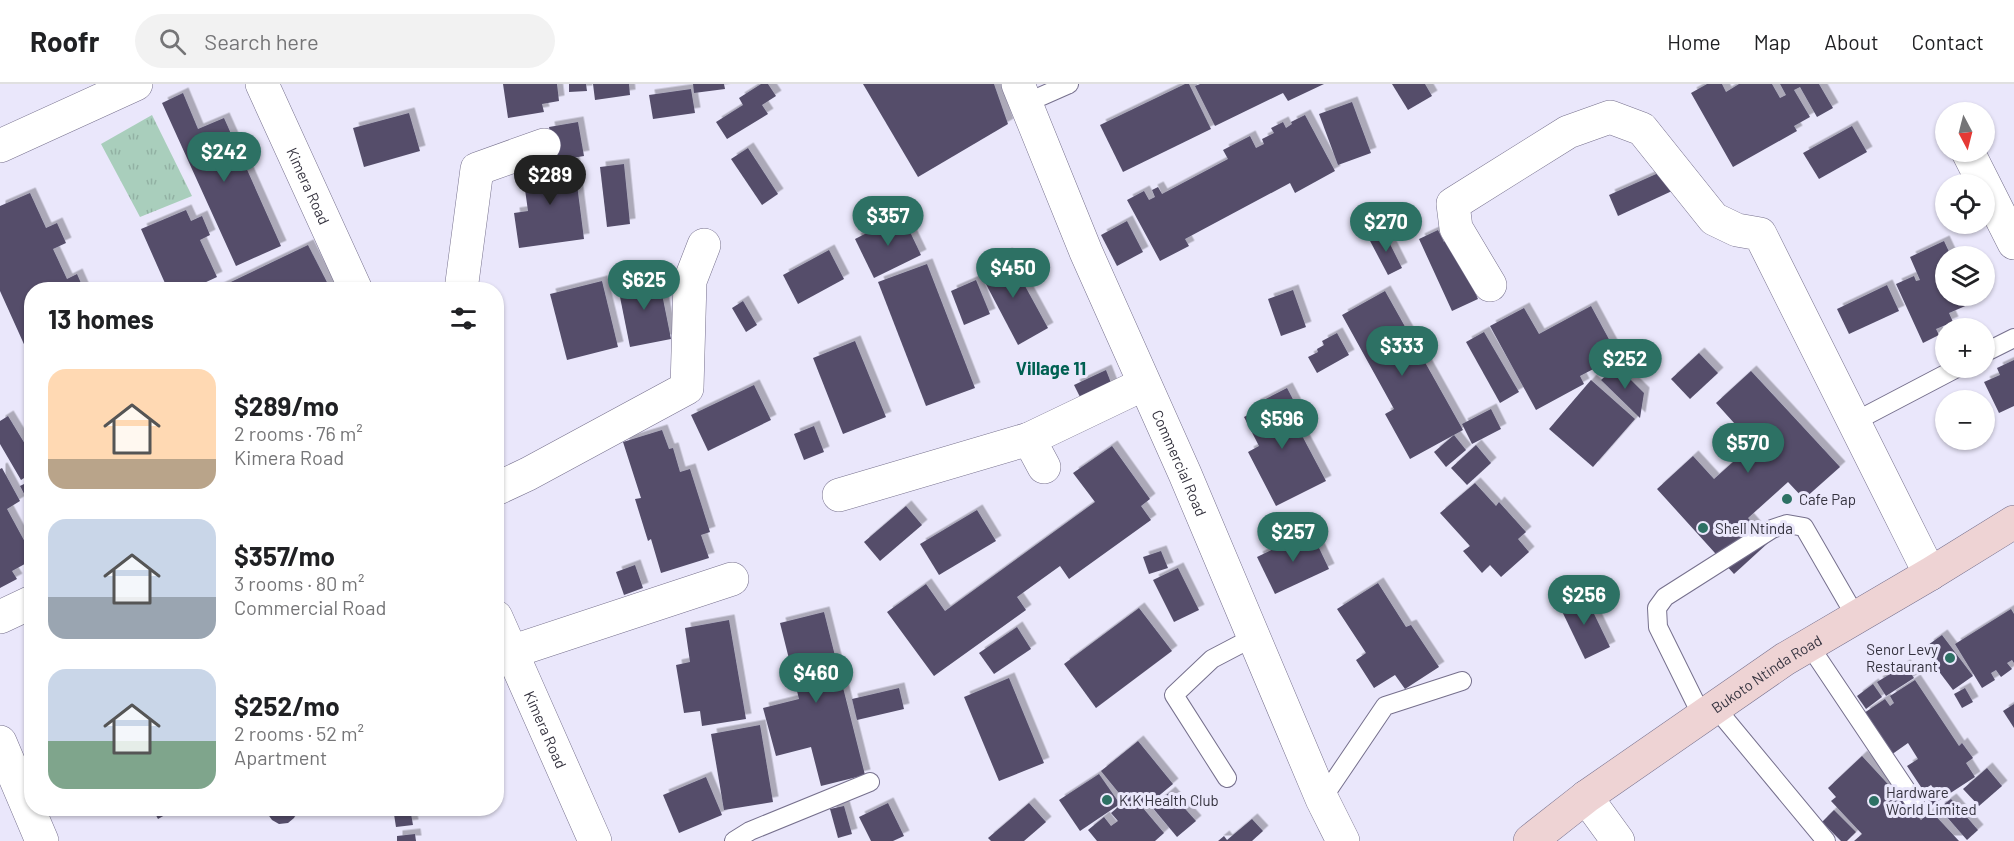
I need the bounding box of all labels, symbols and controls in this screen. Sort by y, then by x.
search box [135,14,555,68]
text: Roofr [30,24,99,58]
icon: search [156,25,189,58]
text: Search here [204,28,319,54]
text: Home [1667,29,1721,54]
text: Map [1754,29,1791,54]
text: About [1824,29,1879,54]
text: Contact [1912,29,1984,54]
north arrow [1935,102,1995,162]
map controls [1935,102,1995,450]
pin: $242 [188,132,260,183]
text: $242 [201,139,247,163]
street label: Kimera Road [283,145,334,227]
pin: $289 [514,155,586,206]
text: $289 [528,162,572,186]
button: locate [1935,174,1995,234]
pin: $357 [852,196,924,247]
pin: $270 [1350,202,1422,253]
text: $357 [867,203,909,227]
text: $270 [1364,209,1408,233]
button: layers [1935,246,1995,306]
pin: $450 [977,248,1049,299]
text: $450 [990,255,1036,279]
pin: $625 [608,260,680,311]
text: $625 [622,267,666,291]
icon: filters [447,302,480,335]
text: 13 homes [48,303,154,334]
button: + [1935,318,1995,378]
pin: $333 [1366,326,1438,377]
text: $333 [1380,333,1424,357]
pin: $252 [1589,339,1661,390]
text: $252 [1603,346,1647,370]
district label: Village 11 [1016,357,1086,379]
text: $289/mo [234,390,339,421]
button: − [1935,390,1995,450]
icon: home [96,393,168,465]
pin: $596 [1246,399,1318,450]
text: $596 [1260,406,1304,430]
street label: Commercial Road [1148,407,1211,519]
text: 2 rooms · 76 m² [234,421,363,445]
pin: $570 [1712,423,1784,474]
text: $570 [1726,430,1770,454]
text: Kimera Road [234,445,344,469]
place label: Cafe Pap [1799,490,1856,508]
marker: Cafe Pap [1780,492,1794,506]
pin: $257 [1257,512,1329,563]
text: $257 [1271,519,1315,543]
place label: Shell Ntinda [1715,519,1793,537]
marker: Shell Ntinda [1696,521,1710,535]
text: $357/mo [234,540,335,571]
icon: home [96,543,168,615]
text: 3 rooms · 80 m² [234,571,364,595]
pin: $256 [1548,575,1620,626]
text: $256 [1562,582,1606,606]
text: Commercial Road [234,595,386,619]
street label: Bukoto Ntinda Road [1708,631,1825,716]
place label: Senor Levy Restaurant [1866,640,1938,675]
marker: Senor Levy Restaurant [1943,651,1957,665]
pin: $460 [780,653,852,704]
text: $460 [793,660,839,684]
street label: Kimera Road [521,688,571,771]
text: $252/mo [234,690,340,721]
icon: home [96,693,168,765]
text: 2 rooms · 52 m² [234,721,364,745]
text: Apartment [234,745,327,769]
place label: Hardware World Limited [1886,783,1977,818]
place label: K.K Health Club [1119,791,1219,809]
marker: K.K Health Club [1100,793,1114,807]
marker: Hardware World Limited [1867,794,1881,808]

